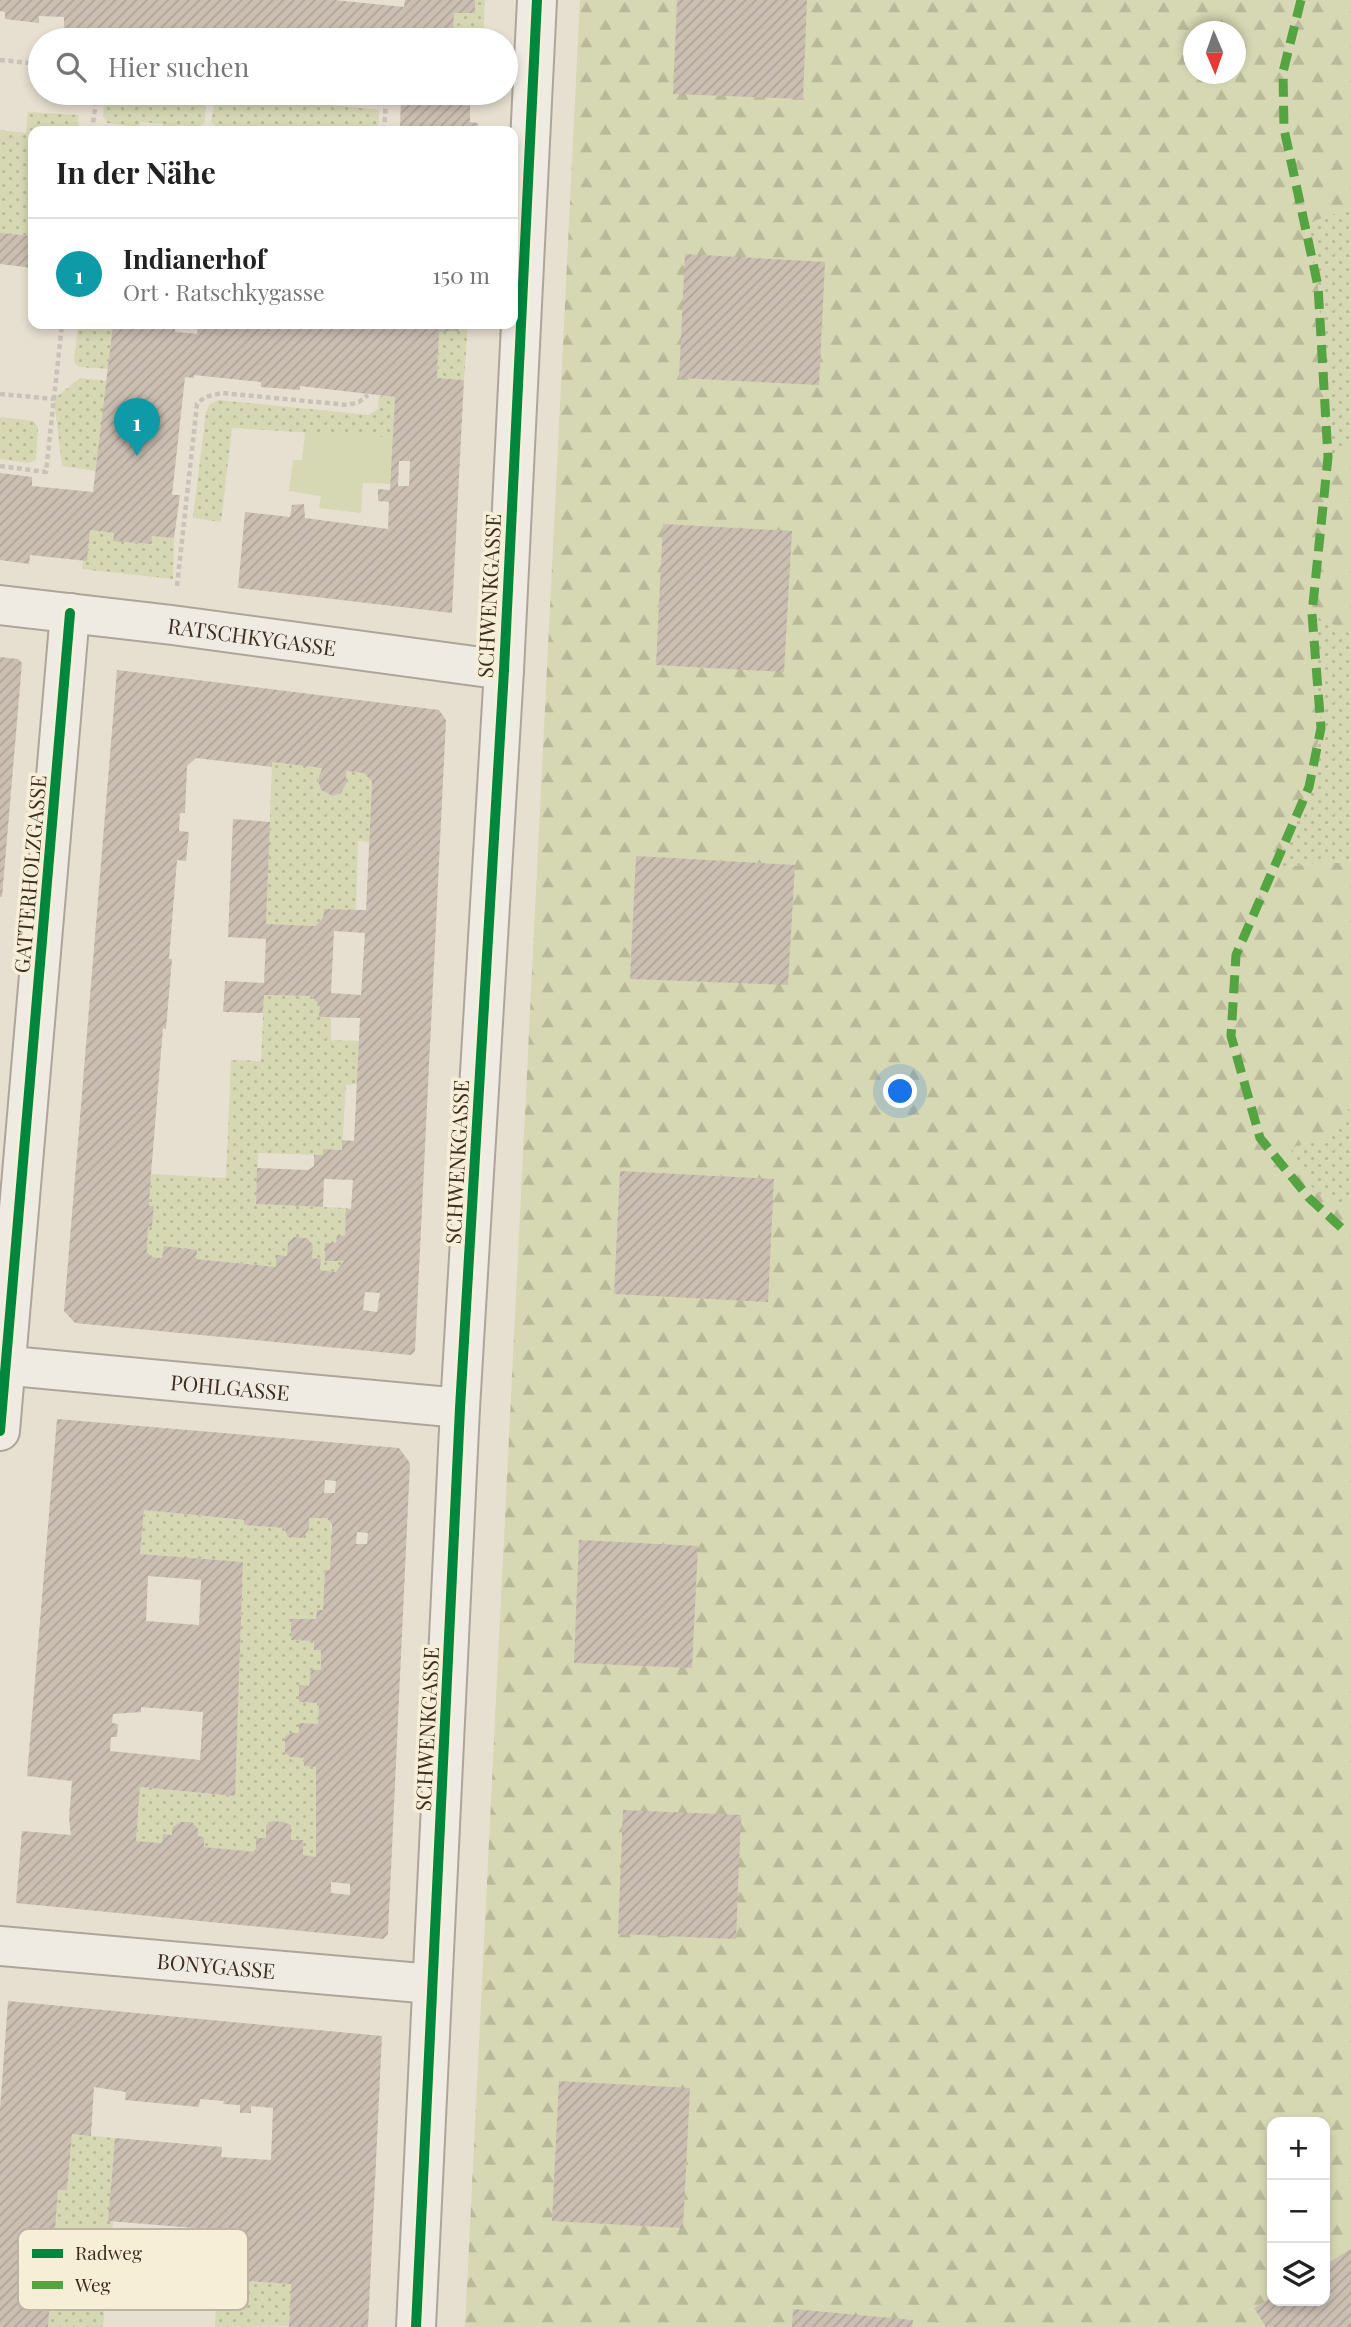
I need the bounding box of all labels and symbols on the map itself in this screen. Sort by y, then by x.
north arrow [1183,21,1246,84]
pin: 1 [114,398,160,456]
street label: SCHWENKGASSE [470,513,506,679]
street label: RATSCHKYGASSE [166,611,338,661]
street label: GATTERHOLZGASSE [6,774,52,974]
your location [883,1074,917,1108]
street label: SCHWENKGASSE [438,1079,474,1245]
street label: POHLGASSE [169,1367,291,1406]
street label: SCHWENKGASSE [408,1646,444,1812]
street label: BONYGASSE [156,1946,277,1984]
legend [18,2229,248,2310]
text: Radweg [75,2239,142,2265]
text: Weg [74,2271,111,2297]

